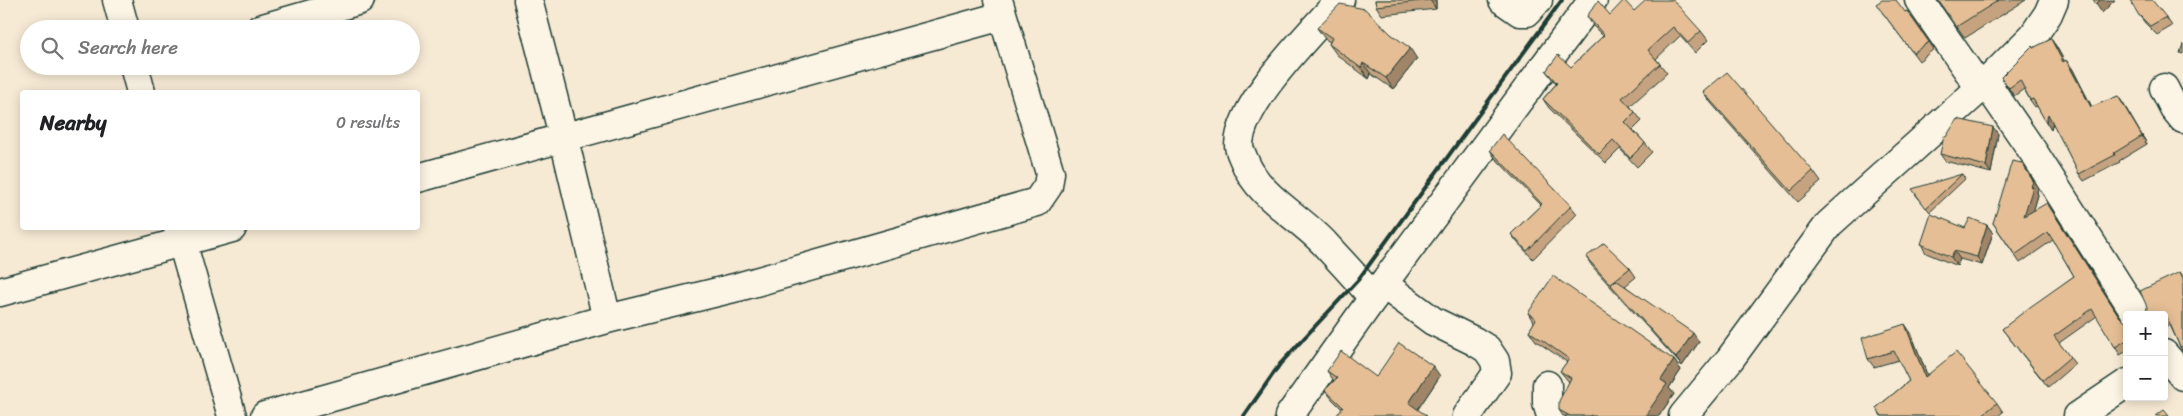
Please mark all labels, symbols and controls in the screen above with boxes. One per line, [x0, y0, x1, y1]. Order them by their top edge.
search box [20, 20, 420, 75]
text: Search here [78, 31, 178, 64]
icon: search [38, 34, 66, 62]
text: Nearby [40, 104, 106, 142]
text: 0 results [336, 108, 400, 137]
map controls [2123, 311, 2168, 401]
button: + [2123, 311, 2168, 356]
button: − [2123, 356, 2168, 401]

